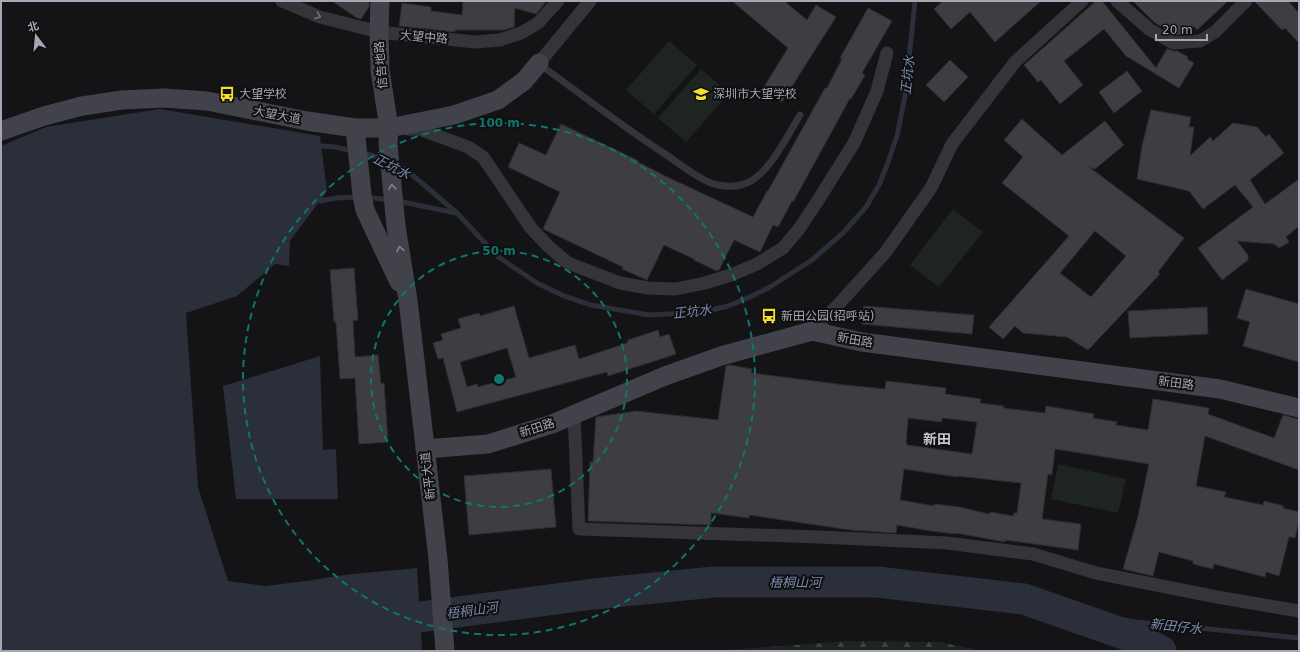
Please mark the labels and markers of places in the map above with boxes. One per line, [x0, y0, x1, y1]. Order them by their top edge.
bus stop icon: 大望学校 [218, 85, 236, 103]
school or university icon: 深圳市大望学校 [692, 85, 710, 103]
place label: 大望学校 [239, 87, 287, 101]
place label: 深圳市大望学校 [713, 87, 797, 101]
bus stop icon: 新田公园(招呼站) [760, 307, 778, 325]
place label: 新田公园(招呼站) [781, 309, 874, 323]
centre of rings [492, 372, 506, 386]

